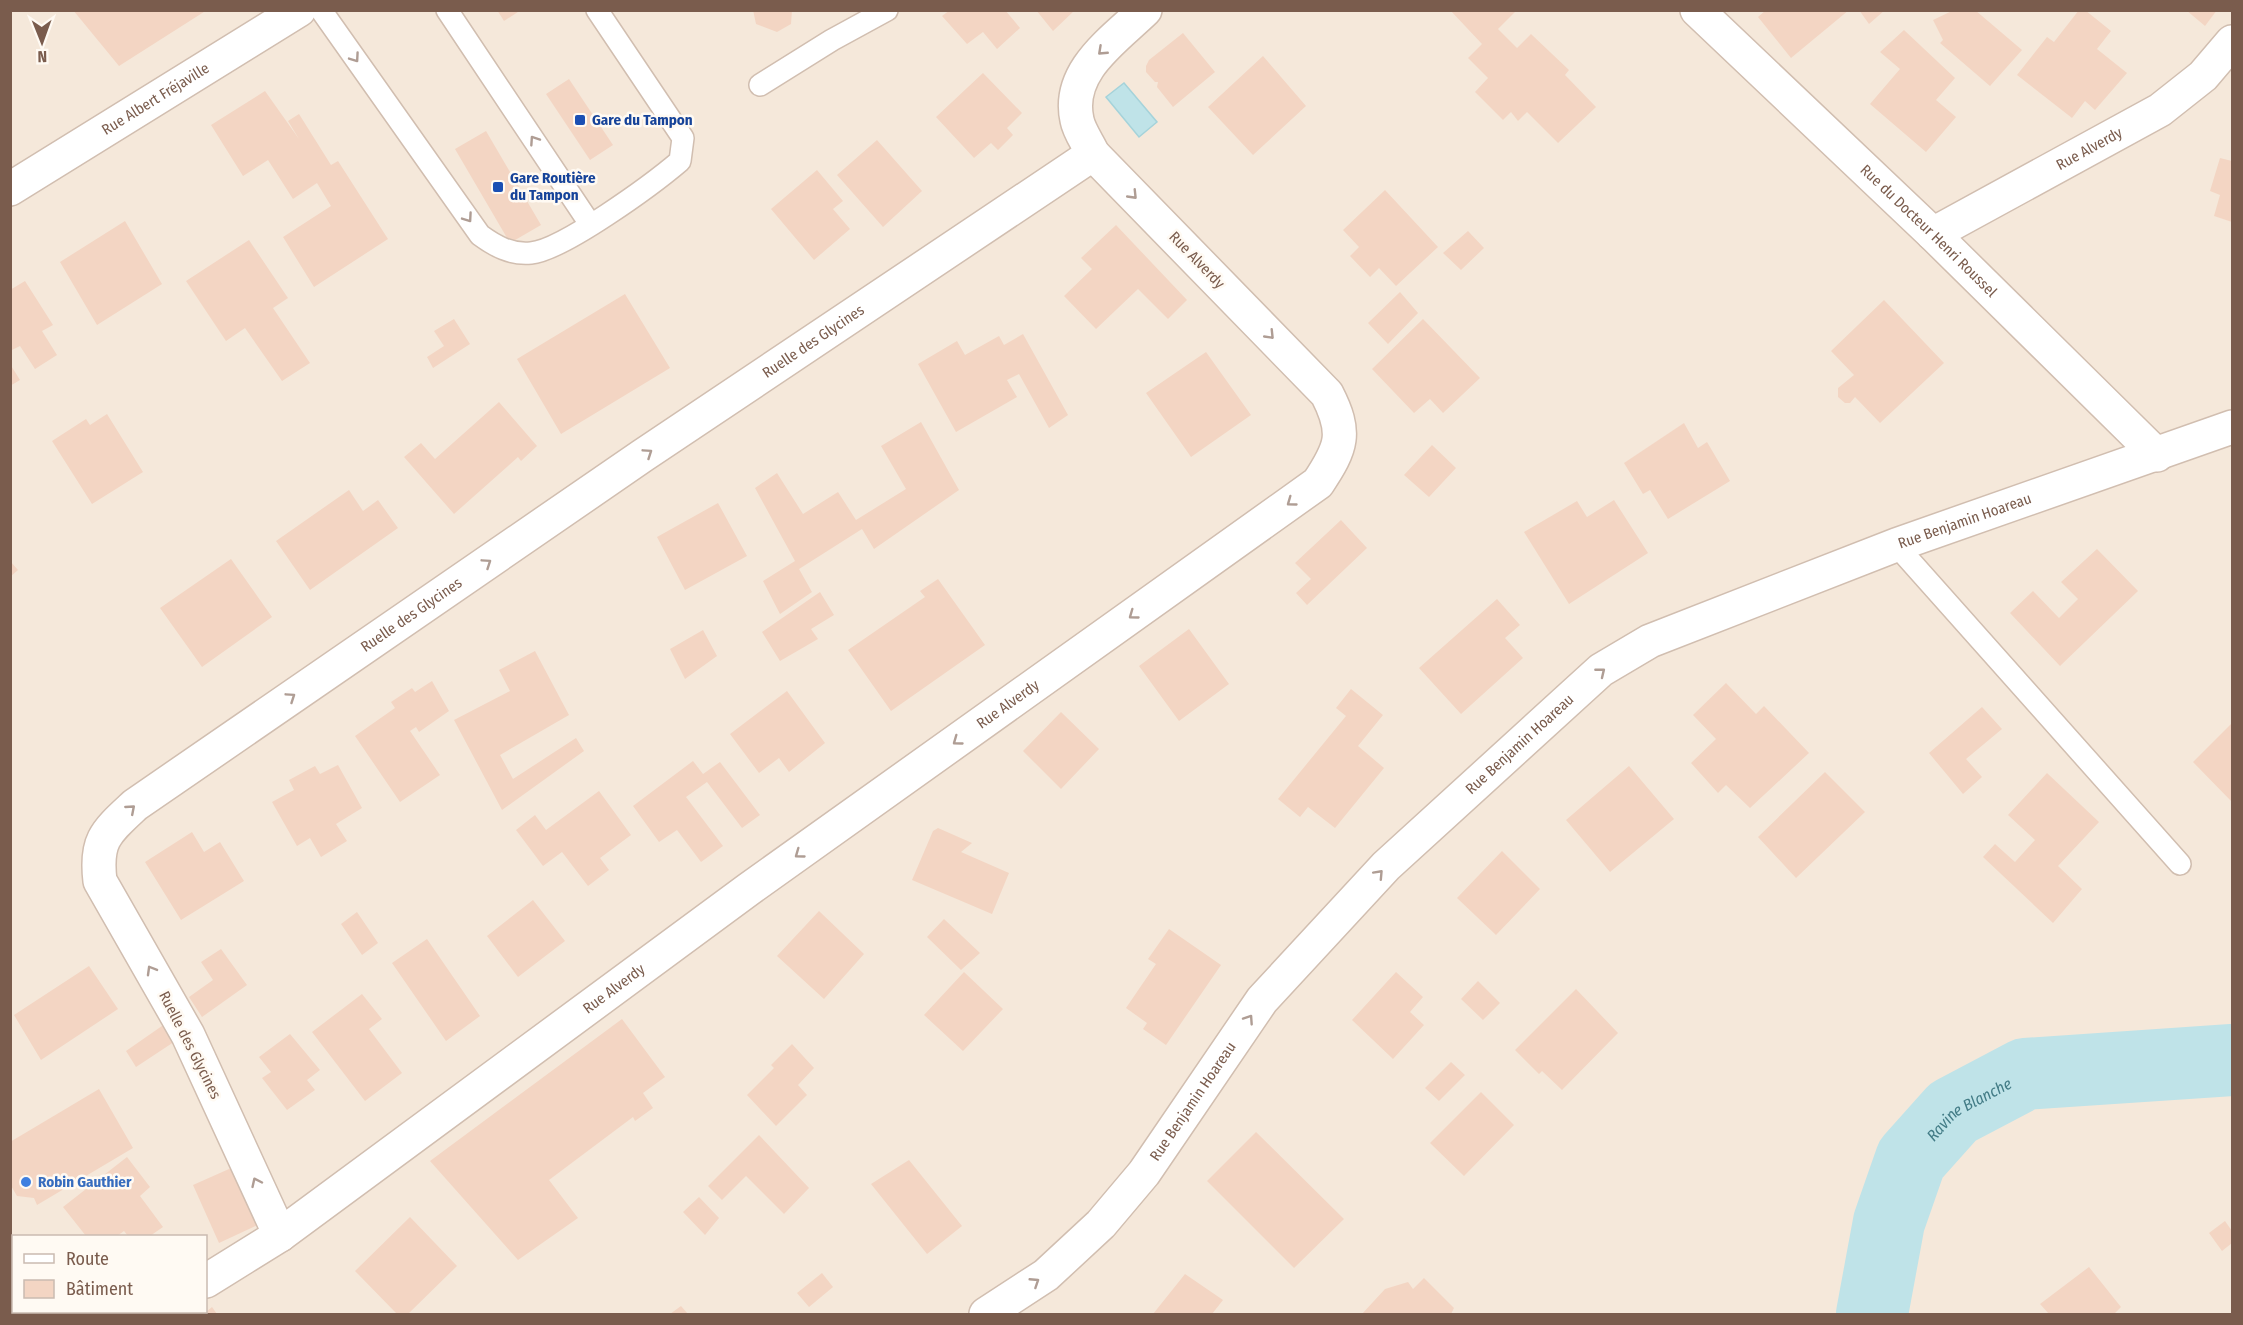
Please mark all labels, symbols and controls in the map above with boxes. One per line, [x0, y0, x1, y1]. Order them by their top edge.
north arrow [12, 12, 72, 72]
one-way arrow [1098, 43, 1109, 54]
text: N [37, 47, 47, 66]
one-way arrow [348, 52, 359, 63]
street label: Rue Albert Fréjaville [98, 59, 212, 139]
place label: Gare du Tampon [592, 111, 693, 129]
marker: Gare du Tampon [573, 113, 587, 127]
street label: Rue Alverdy [2053, 123, 2126, 174]
one-way arrow [530, 136, 541, 147]
street label: Rue du Docteur Henri Roussel [1857, 161, 2001, 301]
place label: Gare Routière du Tampon [510, 169, 596, 204]
marker: Gare Routière du Tampon [491, 180, 505, 194]
one-way arrow [1126, 188, 1137, 199]
one-way arrow [460, 211, 471, 222]
street label: Rue Alverdy [1165, 228, 1229, 292]
street label: Ruelle des Glycines [759, 301, 867, 382]
one-way arrow [1263, 328, 1274, 338]
one-way arrow [641, 449, 652, 460]
street label: Rue Benjamin Hoareau [1896, 489, 2034, 553]
one-way arrow [1287, 494, 1298, 505]
one-way arrow [480, 559, 491, 570]
street label: Ruelle des Glycines [357, 574, 465, 656]
one-way arrow [1128, 608, 1139, 619]
one-way arrow [1594, 668, 1605, 679]
street label: Rue Alverdy [973, 676, 1043, 733]
street label: Rue Benjamin Hoareau [1462, 690, 1577, 798]
one-way arrow [285, 693, 296, 704]
one-way arrow [953, 734, 964, 745]
one-way arrow [125, 805, 135, 816]
one-way arrow [794, 847, 805, 858]
one-way arrow [1372, 870, 1383, 880]
street label: Rue Alverdy [579, 960, 649, 1017]
one-way arrow [146, 966, 158, 976]
street label: Ruelle des Glycines [155, 988, 225, 1102]
one-way arrow [1242, 1015, 1253, 1026]
street label: Rue Benjamin Hoareau [1146, 1038, 1240, 1164]
water label: Ravine Blanche [1923, 1074, 2015, 1145]
place label: Robin Gauthier [38, 1173, 132, 1191]
marker: Robin Gauthier [19, 1175, 33, 1189]
one-way arrow [251, 1178, 263, 1189]
legend [12, 1235, 207, 1313]
text: Route [66, 1248, 109, 1270]
text: Bâtiment [66, 1278, 133, 1300]
one-way arrow [1028, 1279, 1039, 1290]

